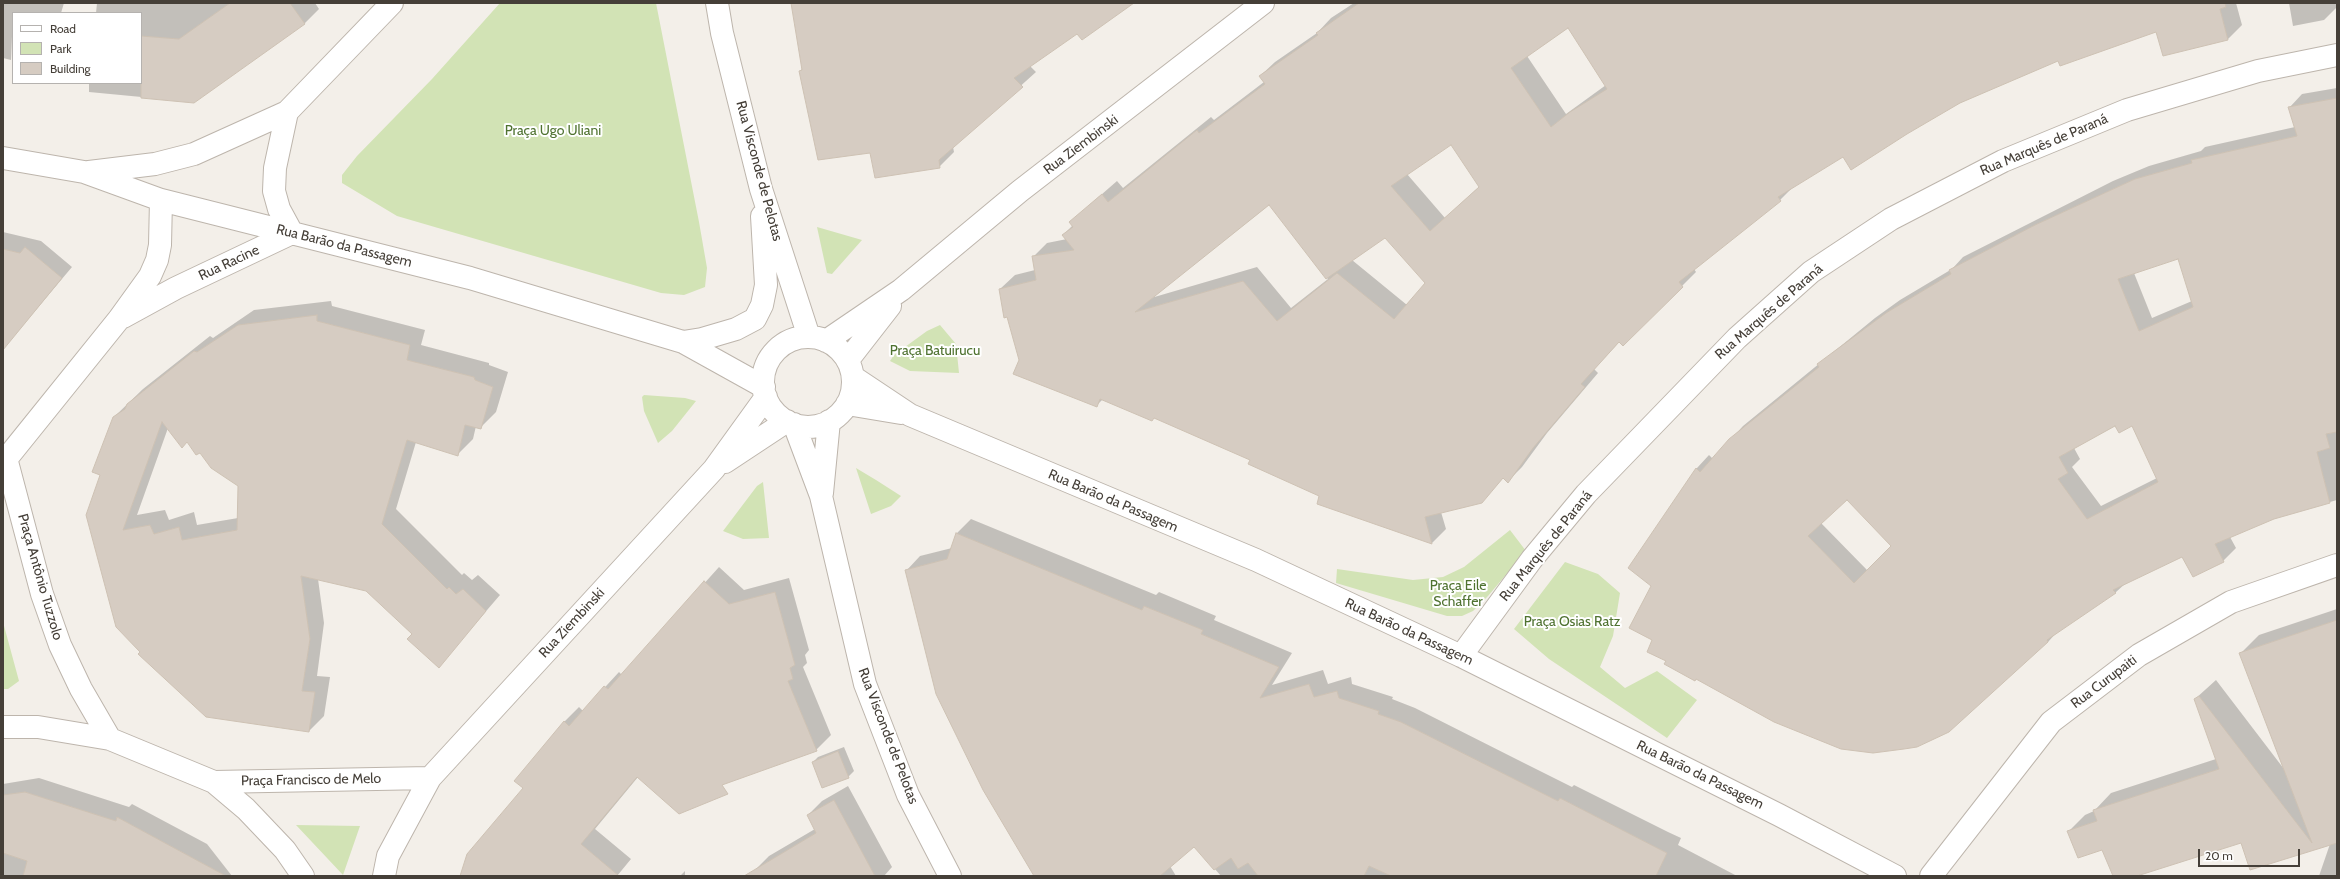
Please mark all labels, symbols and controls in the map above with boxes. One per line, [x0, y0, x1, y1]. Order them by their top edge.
legend [12, 12, 142, 84]
text: Road [50, 21, 76, 36]
text: Park [50, 41, 72, 56]
text: Building [50, 61, 91, 76]
street label: Rua Visconde de Pelotas [732, 99, 786, 243]
street label: Rua Marquês de Paraná [1978, 110, 2110, 180]
street label: Rua Ziembinski [1040, 111, 1122, 179]
park label: Praça Ugo Uliani [505, 123, 601, 139]
street label: Rua Barão da Passagem [274, 221, 414, 271]
street label: Rua Racine [196, 242, 262, 284]
street label: Rua Marquês de Paraná [1712, 261, 1826, 363]
park label: Praça Batuirucu [890, 343, 980, 359]
street label: Rua Barão da Passagem [1046, 466, 1180, 536]
street label: Rua Marquês de Paraná [1496, 487, 1596, 605]
street label: Praça Antônio Tuzzolo [14, 512, 66, 642]
park label: Praça Eile Schaffer [1430, 578, 1486, 610]
street label: Rua Ziembinski [535, 585, 609, 661]
street label: Rua Barão da Passagem [1342, 595, 1476, 669]
park label: Praça Osias Ratz [1524, 614, 1620, 630]
street label: Rua Curupaiti [2068, 652, 2140, 712]
street label: Rua Visconde de Pelotas [854, 666, 922, 806]
street label: Rua Barão da Passagem [1634, 737, 1766, 813]
street label: Praça Francisco de Melo [241, 770, 381, 790]
scale bar [2200, 841, 2302, 867]
text: 20 m [2205, 848, 2233, 863]

